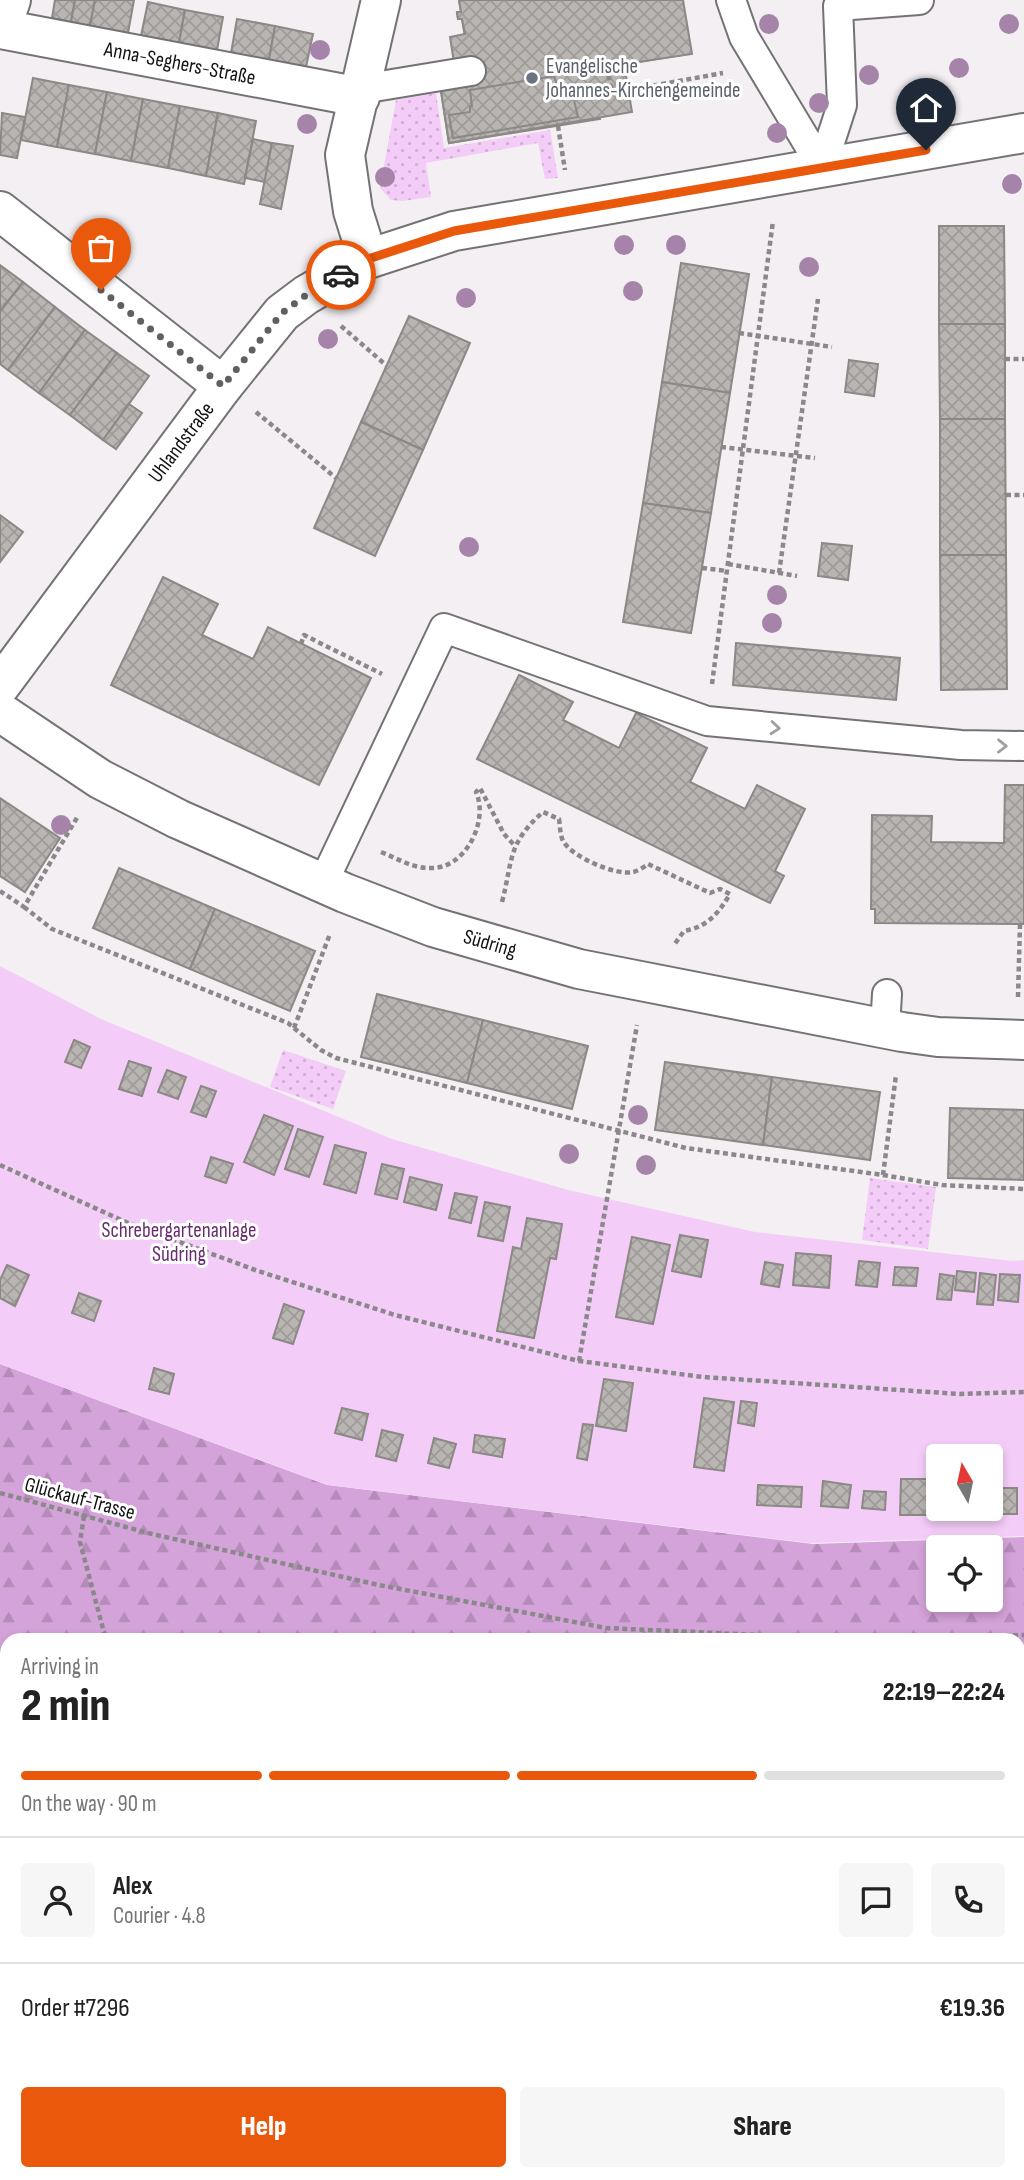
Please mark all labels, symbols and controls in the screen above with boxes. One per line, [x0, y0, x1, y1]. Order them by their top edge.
street label: Anna-Seghers-Straße [101, 36, 258, 90]
place label: Evangelische Johannes-Kirchengemeinde [545, 54, 740, 103]
marker: Evangelische Johannes-Kirchengemeinde [524, 70, 540, 86]
pin [896, 78, 956, 150]
icon: home [907, 89, 945, 127]
pin [71, 218, 131, 290]
icon: bag [82, 229, 120, 267]
courier [306, 240, 376, 310]
icon: car [322, 256, 360, 294]
street label: Uhlandstraße [143, 397, 220, 487]
one-way arrow [769, 721, 781, 736]
one-way arrow [997, 738, 1008, 754]
street label: Südring [461, 924, 519, 963]
park label: Schrebergartenanlage Südring [101, 1218, 257, 1267]
north arrow [926, 1444, 1003, 1521]
map controls [926, 1444, 1003, 1612]
street label: Glückauf-Trasse [22, 1472, 138, 1525]
button: locate [926, 1535, 1003, 1612]
text: Arriving in [21, 1653, 99, 1681]
text: 22:19–22:24 [883, 1677, 1005, 1708]
text: 2 min [21, 1679, 110, 1734]
text: On the way · 90 m [21, 1790, 156, 1818]
button: person [21, 1863, 95, 1937]
button: chat [839, 1863, 913, 1937]
button: phone [931, 1863, 1005, 1937]
text: Alex [113, 1871, 153, 1902]
text: Courier · 4.8 [113, 1902, 206, 1930]
text: Order #7296 [21, 1993, 130, 2024]
text: €19.36 [939, 1993, 1005, 2024]
button: Help [21, 2087, 506, 2167]
button: Share [520, 2087, 1005, 2167]

